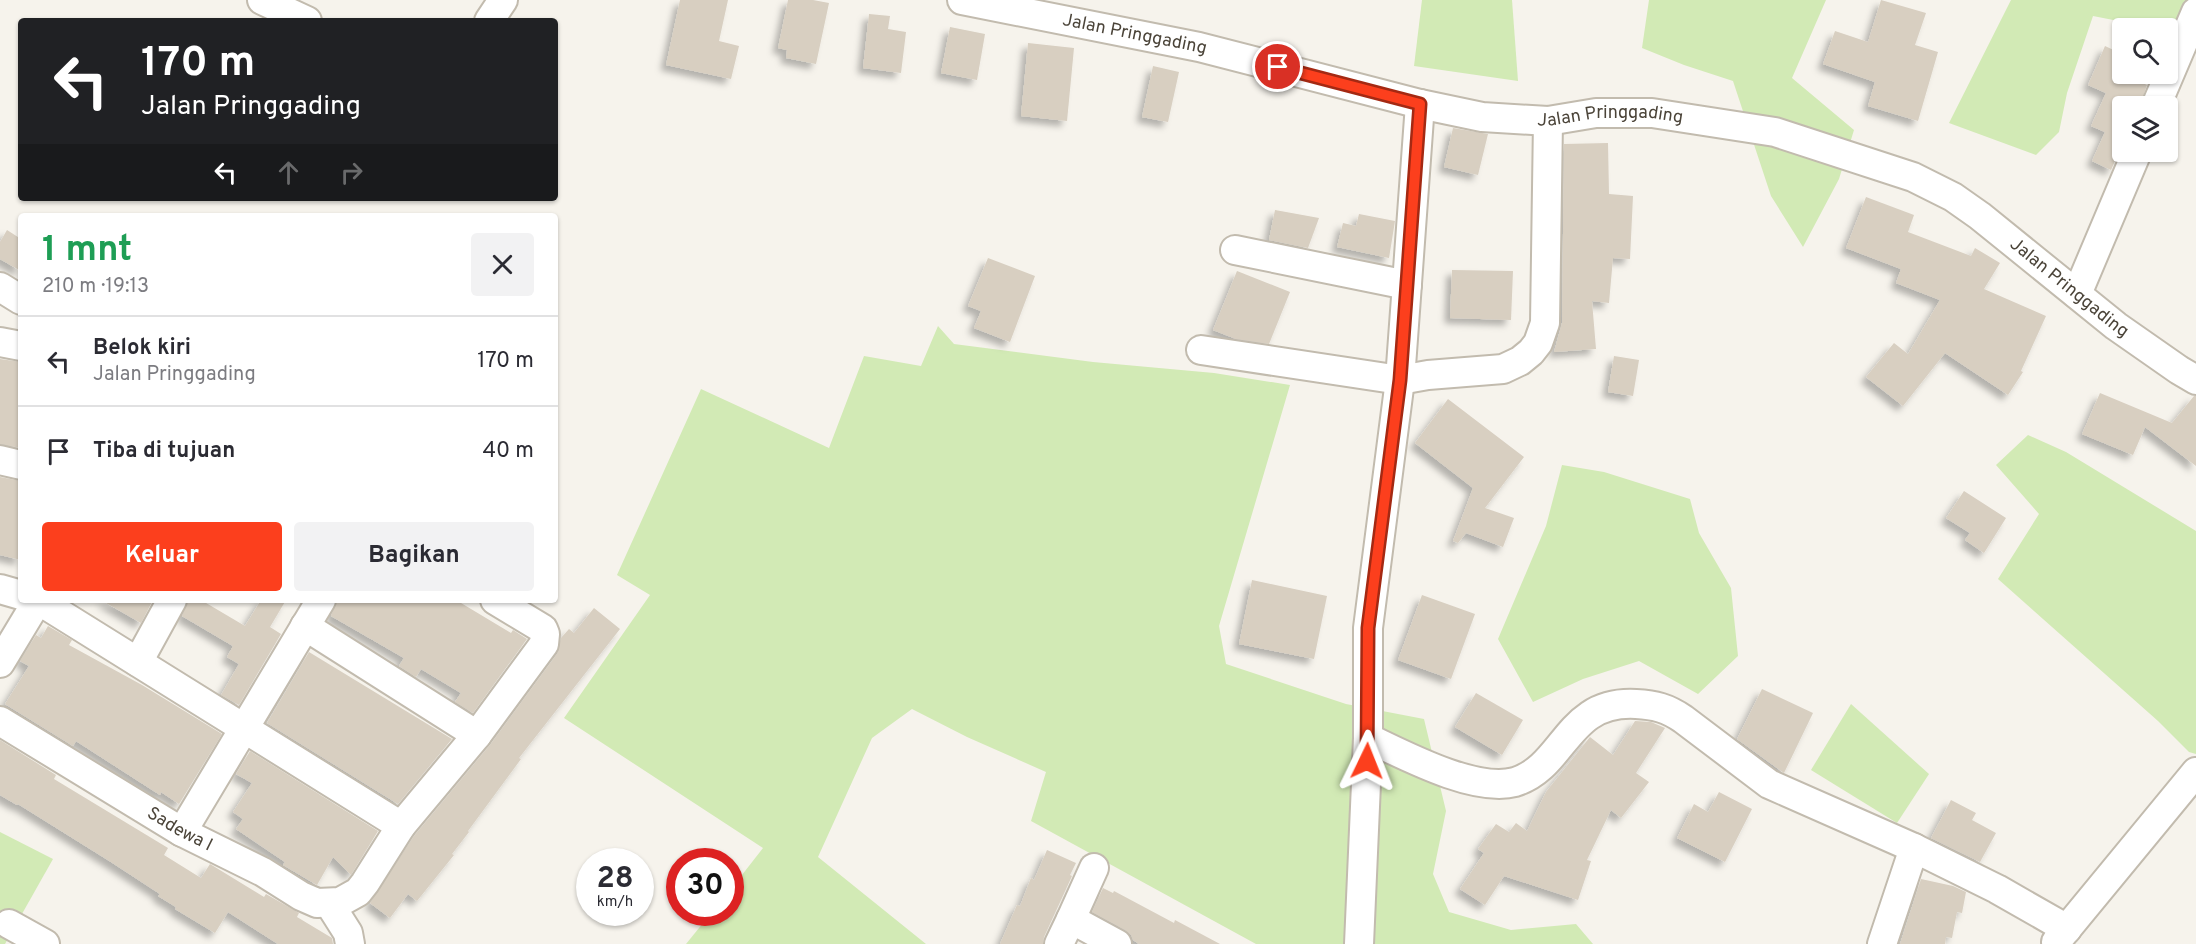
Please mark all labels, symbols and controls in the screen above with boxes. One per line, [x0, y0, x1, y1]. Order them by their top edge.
street label: Jalan Pringgading [1060, 9, 1209, 60]
map controls [2112, 18, 2178, 162]
button: search [2112, 18, 2178, 84]
text: 170 m [141, 38, 255, 91]
pin [1252, 41, 1303, 92]
icon: left [42, 42, 120, 120]
icon: arrive [1261, 50, 1294, 83]
text: Jalan Pringgading [141, 90, 361, 124]
button: layers [2112, 96, 2178, 162]
street label: Jalan Pringgading [1537, 101, 1685, 132]
icon: left [209, 156, 242, 189]
icon: ahead [272, 156, 305, 189]
icon: right [335, 156, 368, 189]
text: 1 mnt [42, 228, 132, 274]
button: close [471, 233, 534, 296]
street label: Jalan Pringgading [2005, 233, 2133, 343]
text: 210 m · 19:13 [42, 274, 149, 300]
text: Belok kiri [93, 335, 191, 362]
icon: left [42, 345, 75, 378]
text: 170 m [477, 348, 534, 375]
text: Jalan Pringgading [93, 362, 256, 388]
icon: arrive [42, 435, 75, 468]
text: Tiba di tujuan [93, 438, 235, 465]
text: 40 m [482, 438, 534, 465]
button: Keluar [42, 522, 282, 591]
button: Bagikan [294, 522, 534, 591]
position arrow [1335, 729, 1399, 793]
street label: Sadewa I [143, 802, 216, 857]
speed limit sign: 30 [666, 848, 744, 926]
text: 28 [596, 861, 634, 898]
text: km/h [597, 893, 633, 912]

